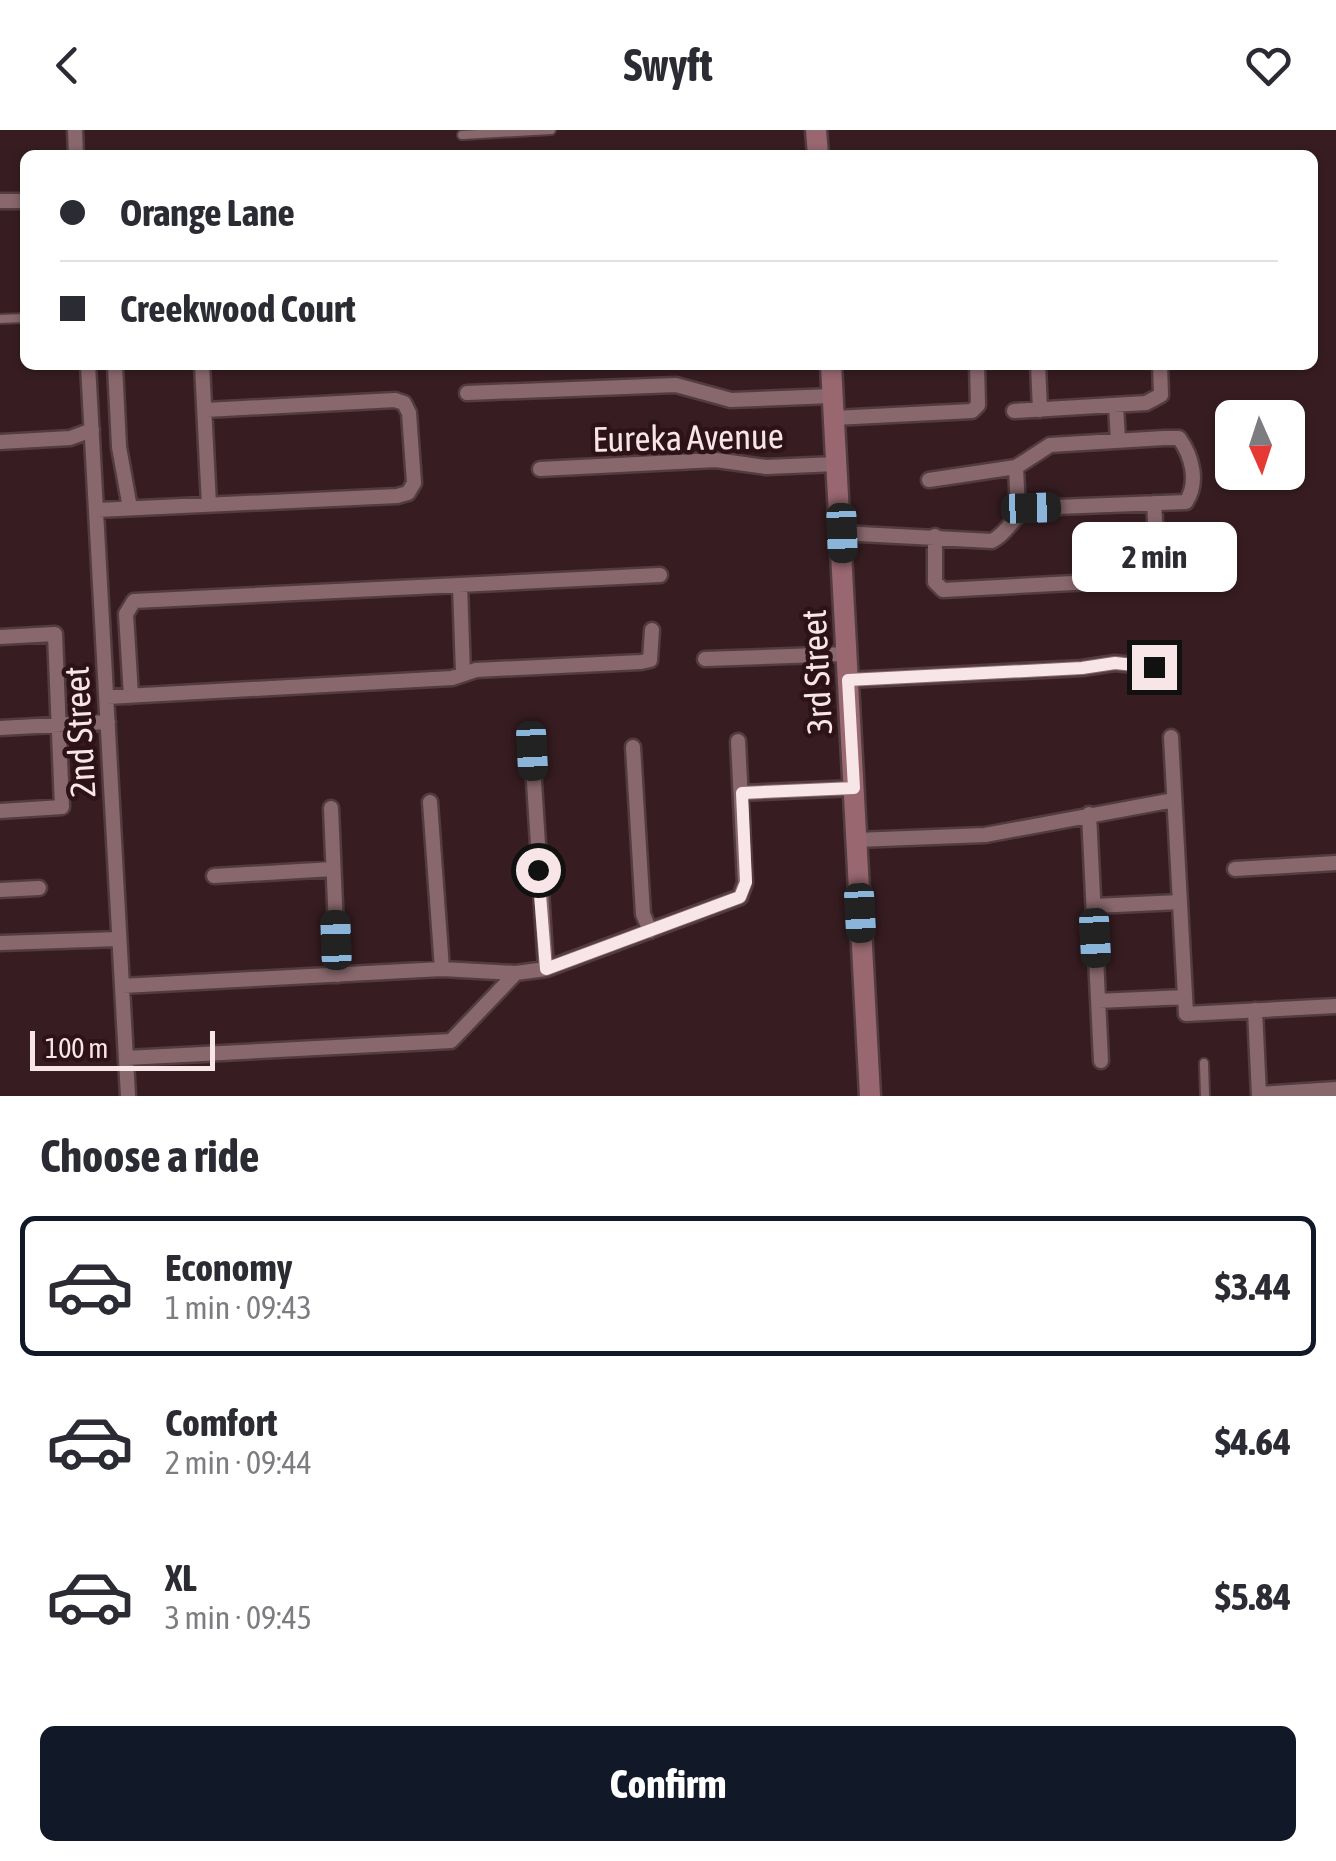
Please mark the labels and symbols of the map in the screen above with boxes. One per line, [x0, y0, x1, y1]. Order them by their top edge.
north arrow [1215, 400, 1305, 490]
street label: Eureka Avenue [592, 415, 784, 459]
car [1000, 492, 1062, 524]
car [826, 502, 858, 564]
callout: 2 min [1072, 522, 1236, 592]
street label: 3rd Street [793, 609, 839, 735]
route end [1132, 645, 1177, 690]
street label: 2nd Street [56, 665, 102, 799]
car [515, 720, 549, 782]
route start [516, 848, 561, 893]
car [843, 882, 877, 944]
car [1078, 907, 1112, 969]
car [320, 909, 352, 971]
scale bar [30, 1026, 215, 1070]

